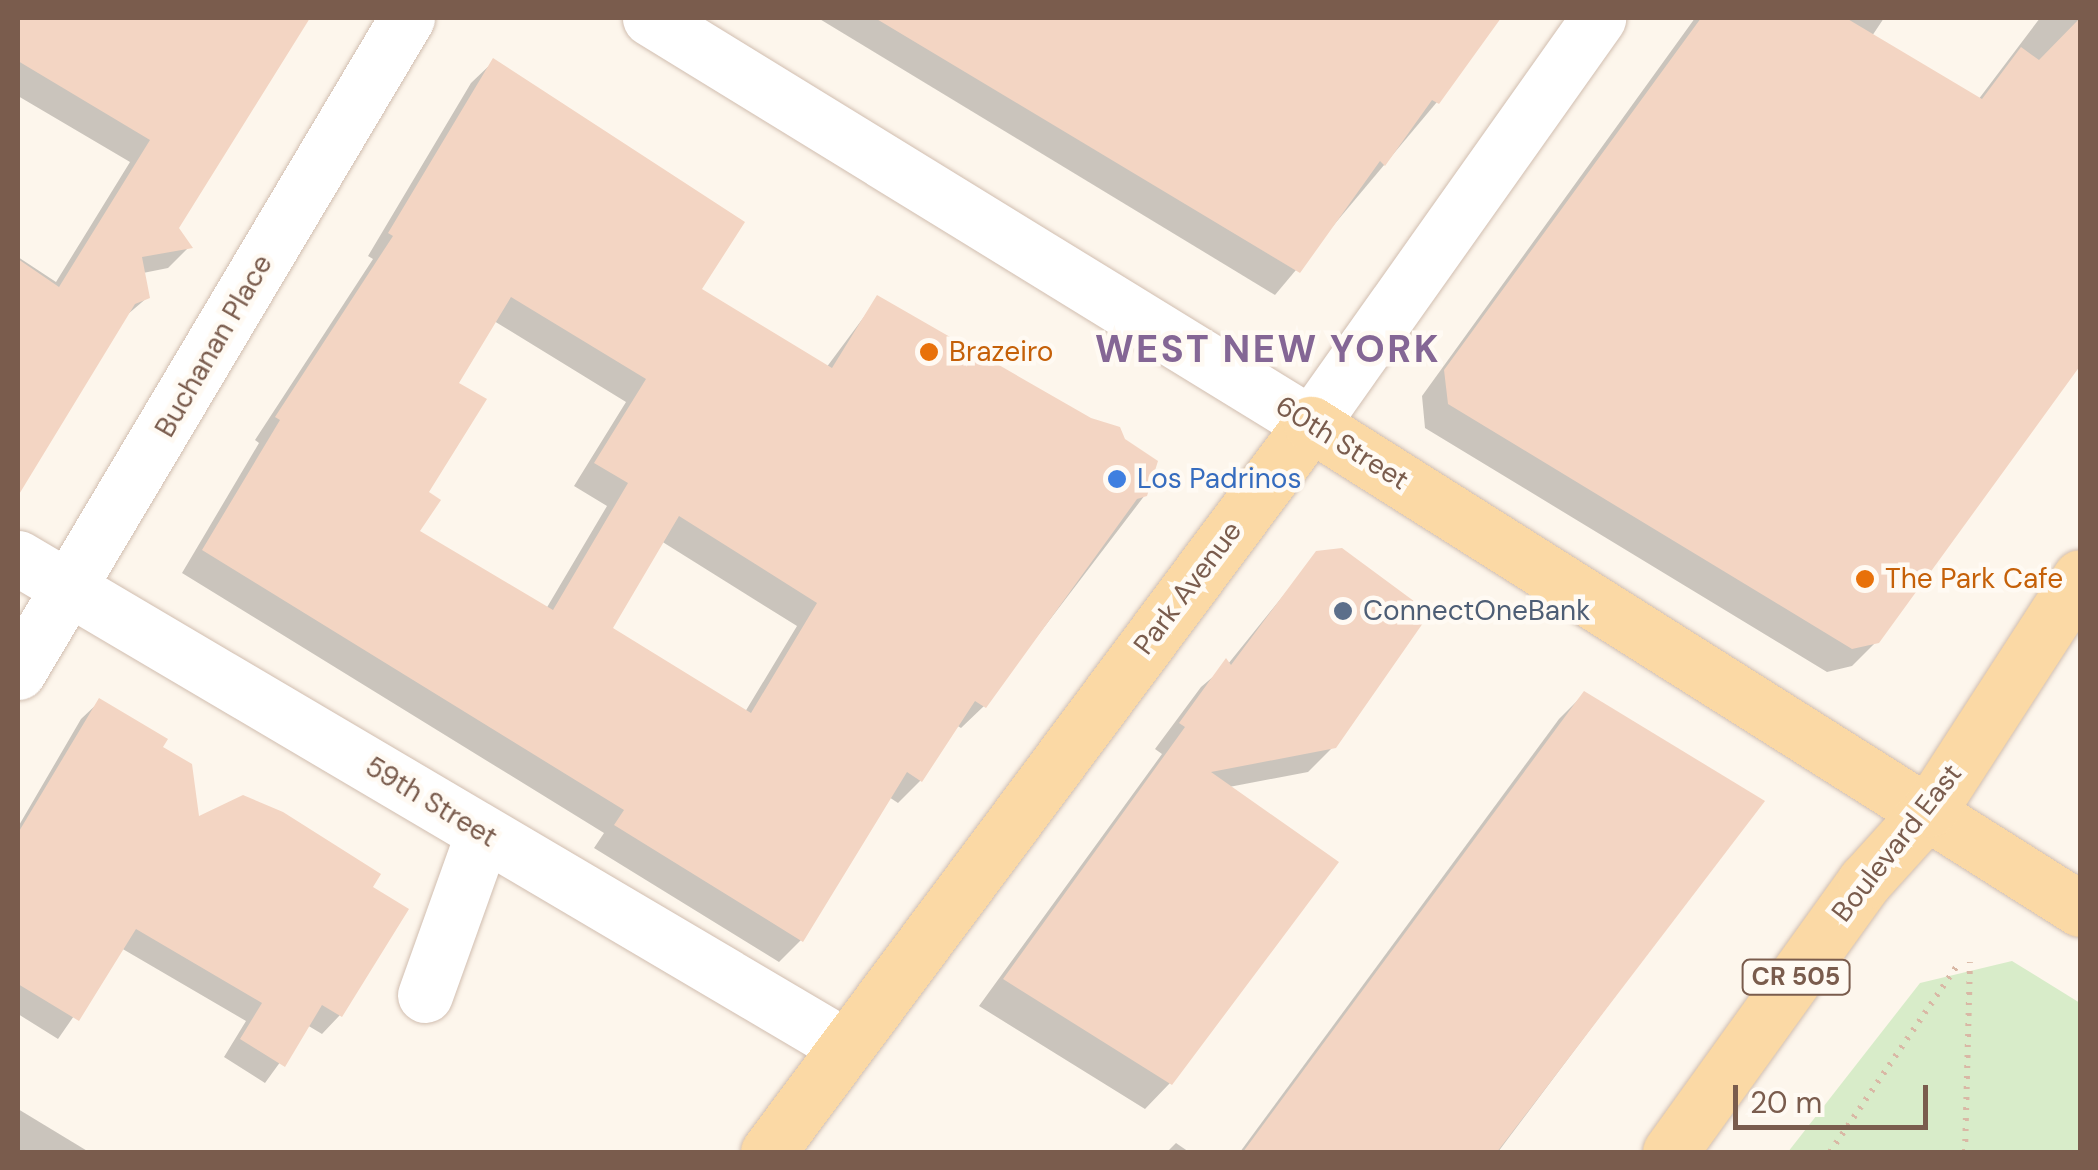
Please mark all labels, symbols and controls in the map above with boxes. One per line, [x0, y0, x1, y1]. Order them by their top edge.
street label: Buchanan Place [148, 249, 280, 443]
district label: WEST NEW YORK [1095, 327, 1441, 373]
place label: Brazeiro [949, 335, 1053, 369]
marker: Brazeiro [918, 341, 940, 363]
street label: 60th Street [1269, 389, 1415, 497]
place label: Los Padrinos [1137, 462, 1301, 496]
marker: Los Padrinos [1106, 468, 1128, 490]
street label: Park Avenue [1127, 515, 1249, 661]
place label: The Park Cafe [1885, 562, 2063, 596]
marker: The Park Cafe [1854, 568, 1876, 590]
place label: ConnectOneBank [1363, 594, 1590, 628]
marker: ConnectOneBank [1332, 600, 1354, 622]
street label: 59th Street [359, 750, 503, 854]
street label: Boulevard East [1825, 758, 1969, 928]
road number: CR 505 [1741, 957, 1851, 997]
scale bar [1738, 1065, 1933, 1127]
text: 20 m [1750, 1083, 1822, 1122]

